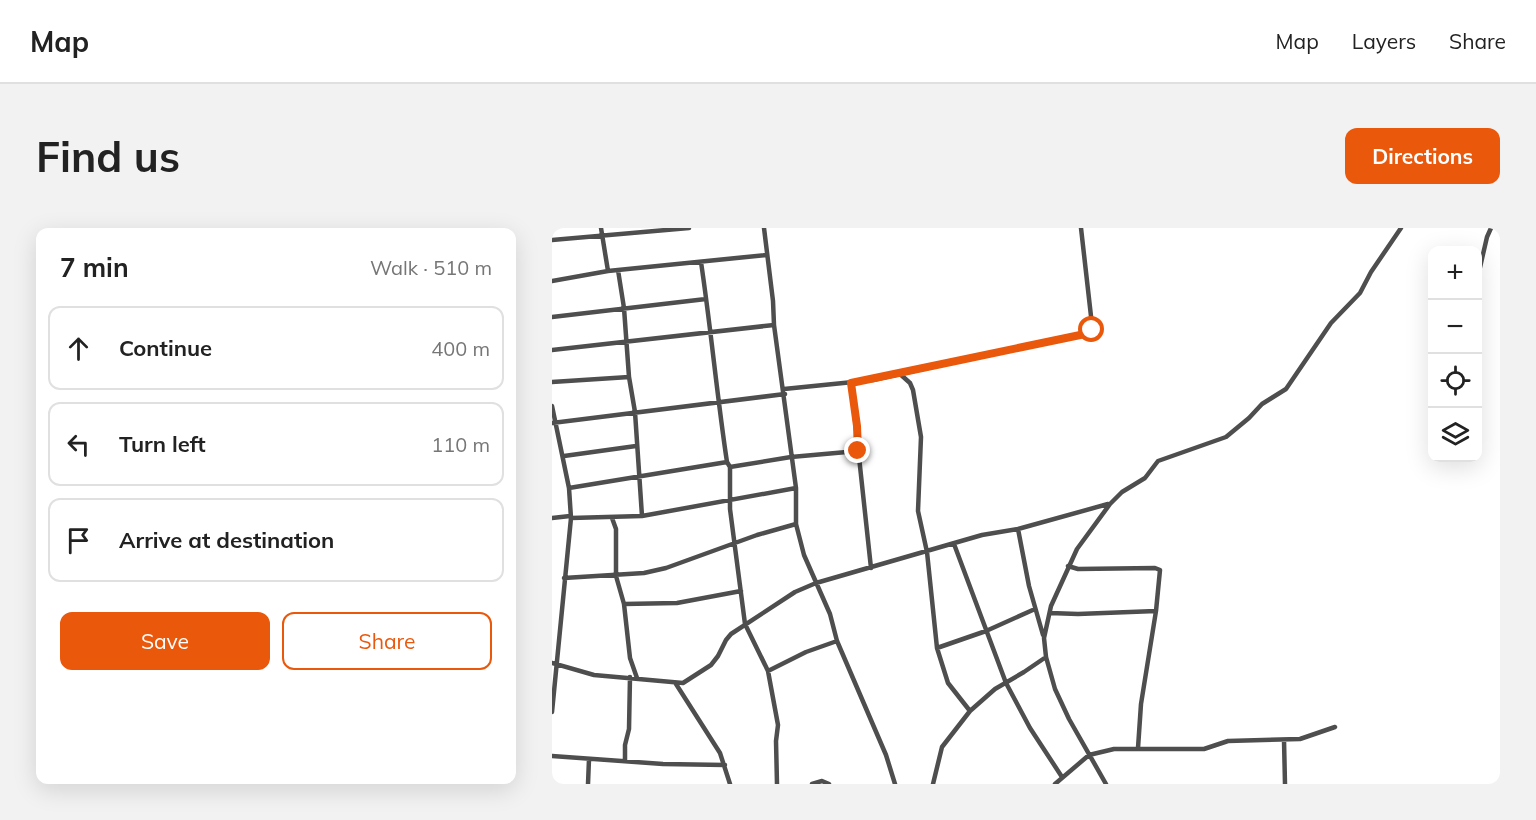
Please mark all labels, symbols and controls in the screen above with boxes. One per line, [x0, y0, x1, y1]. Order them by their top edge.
text: Map [30, 24, 89, 59]
text: Map [1276, 28, 1319, 54]
text: Layers [1352, 28, 1416, 54]
text: Share [1449, 28, 1506, 54]
button: Directions [1345, 128, 1500, 184]
text: Find us [36, 130, 180, 183]
map controls [1428, 246, 1482, 462]
button: + [1428, 246, 1482, 300]
text: 7 min [60, 251, 129, 284]
text: Walk · 510 m [370, 255, 492, 280]
button: − [1428, 300, 1482, 354]
route start [1078, 316, 1104, 342]
icon: ahead [62, 332, 95, 365]
text: Continue [119, 334, 212, 362]
text: 400 m [431, 336, 490, 361]
button: locate [1428, 354, 1482, 408]
button: layers [1428, 408, 1482, 462]
icon: left [62, 428, 95, 461]
text: Turn left [119, 430, 206, 458]
text: 110 m [431, 432, 490, 457]
route end [844, 437, 870, 463]
icon: arrive [62, 524, 95, 557]
text: Arrive at destination [119, 526, 334, 554]
button: Save [60, 612, 270, 670]
button: Share [282, 612, 492, 670]

